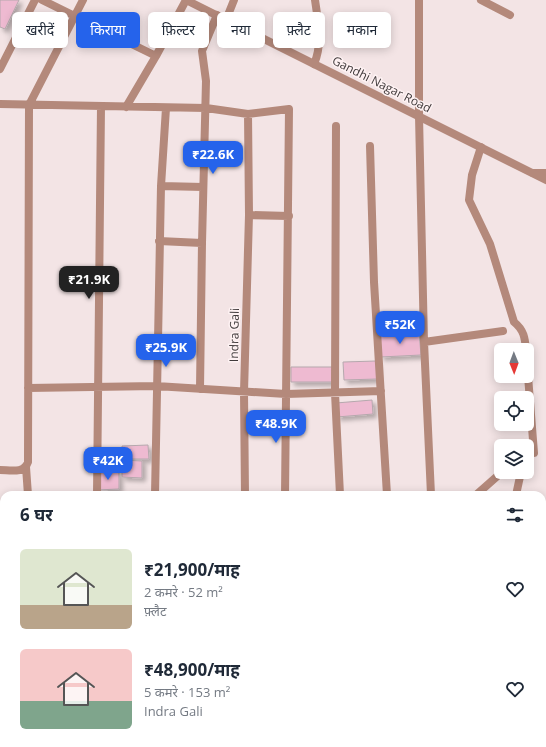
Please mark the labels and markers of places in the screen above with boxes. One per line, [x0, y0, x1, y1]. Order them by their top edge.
pin: ₹22.6K [180, 141, 246, 175]
pin: ₹21.9K [56, 266, 122, 300]
pin: ₹52K [376, 311, 424, 345]
pin: ₹25.9K [133, 334, 199, 368]
pin: ₹48.9K [243, 410, 309, 444]
pin: ₹42K [84, 447, 132, 481]

